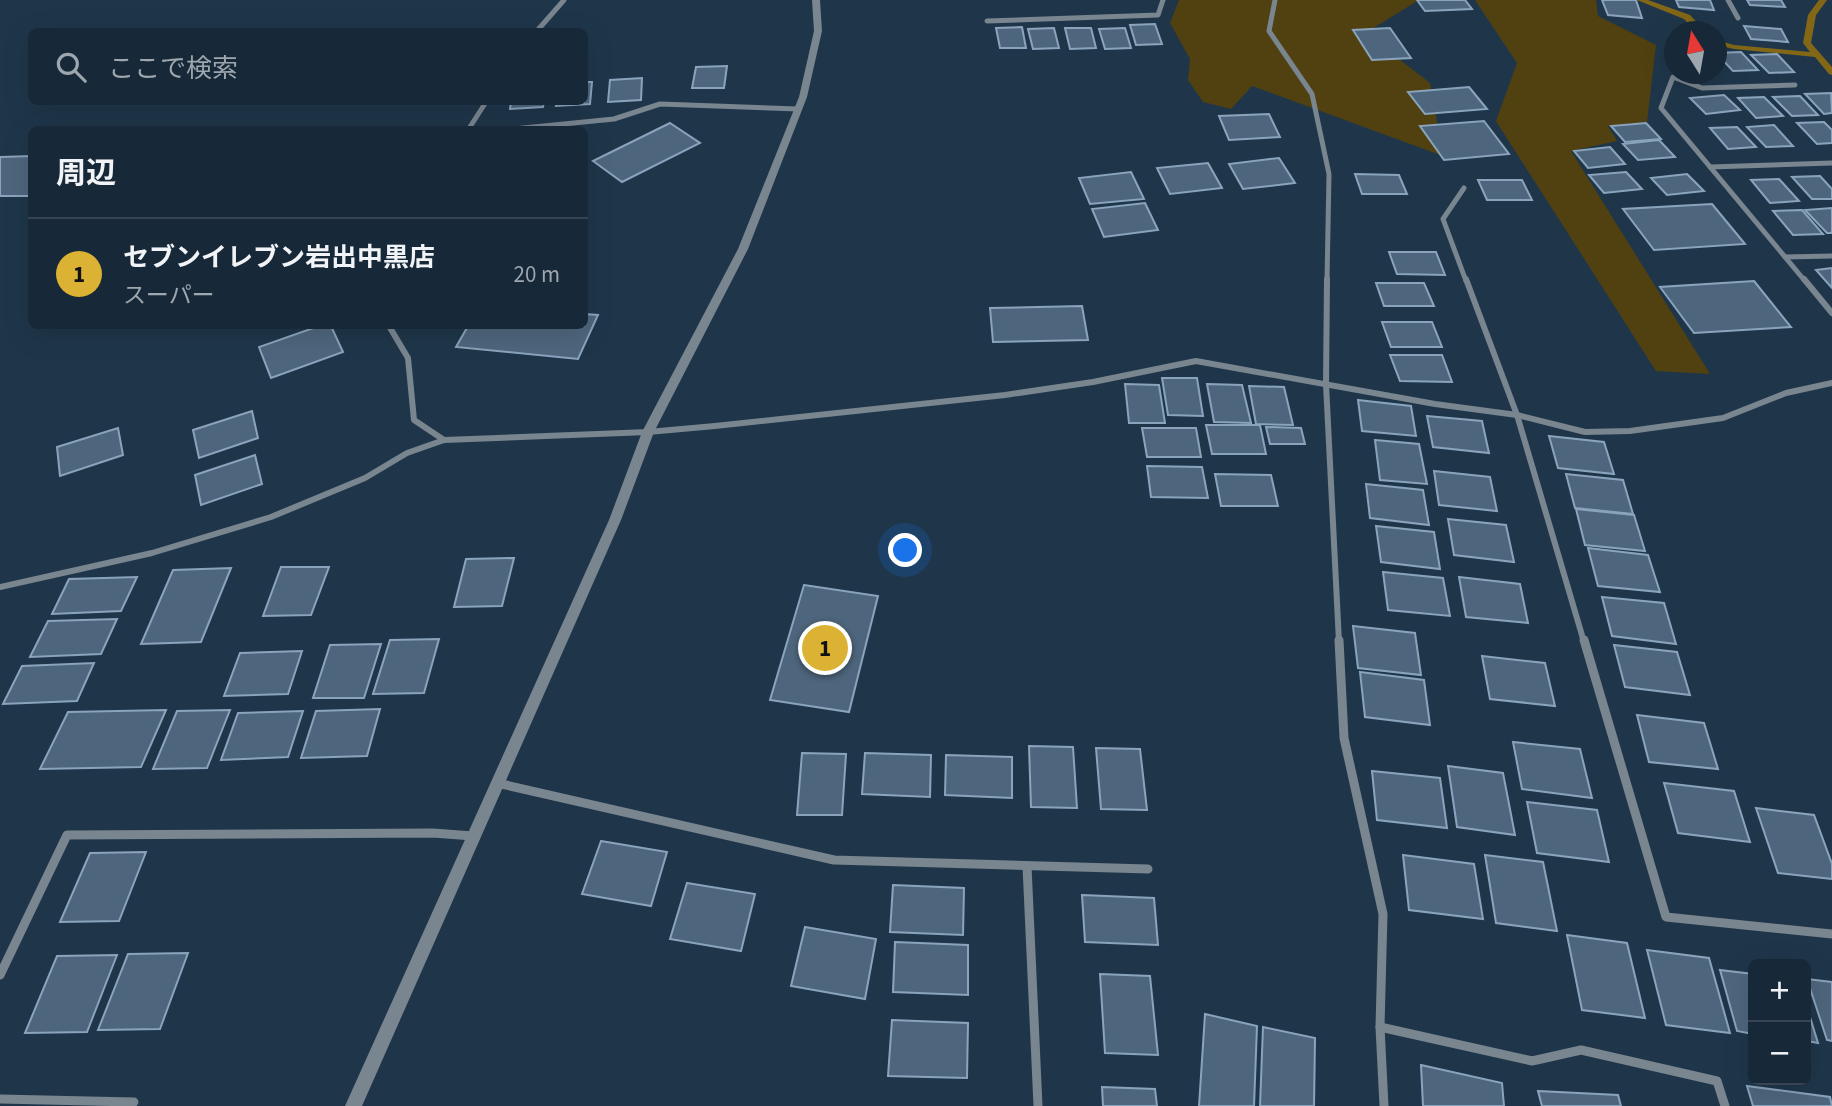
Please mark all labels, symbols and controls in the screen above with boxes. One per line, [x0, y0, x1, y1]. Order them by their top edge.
north arrow [1664, 21, 1727, 84]
search box [28, 28, 588, 105]
icon: search [52, 48, 90, 86]
text: ここで検索 [108, 50, 238, 87]
text: 周辺 [56, 152, 116, 195]
text: セブンイレブン岩出中黒店 [123, 239, 435, 276]
text: 1 [73, 258, 85, 291]
text: 20 m [513, 258, 560, 291]
text: スーパー [123, 279, 215, 312]
your location [888, 533, 922, 567]
pin: 1 [802, 622, 848, 674]
map controls [1748, 959, 1811, 1085]
button: + [1748, 959, 1811, 1022]
button: − [1748, 1022, 1811, 1085]

